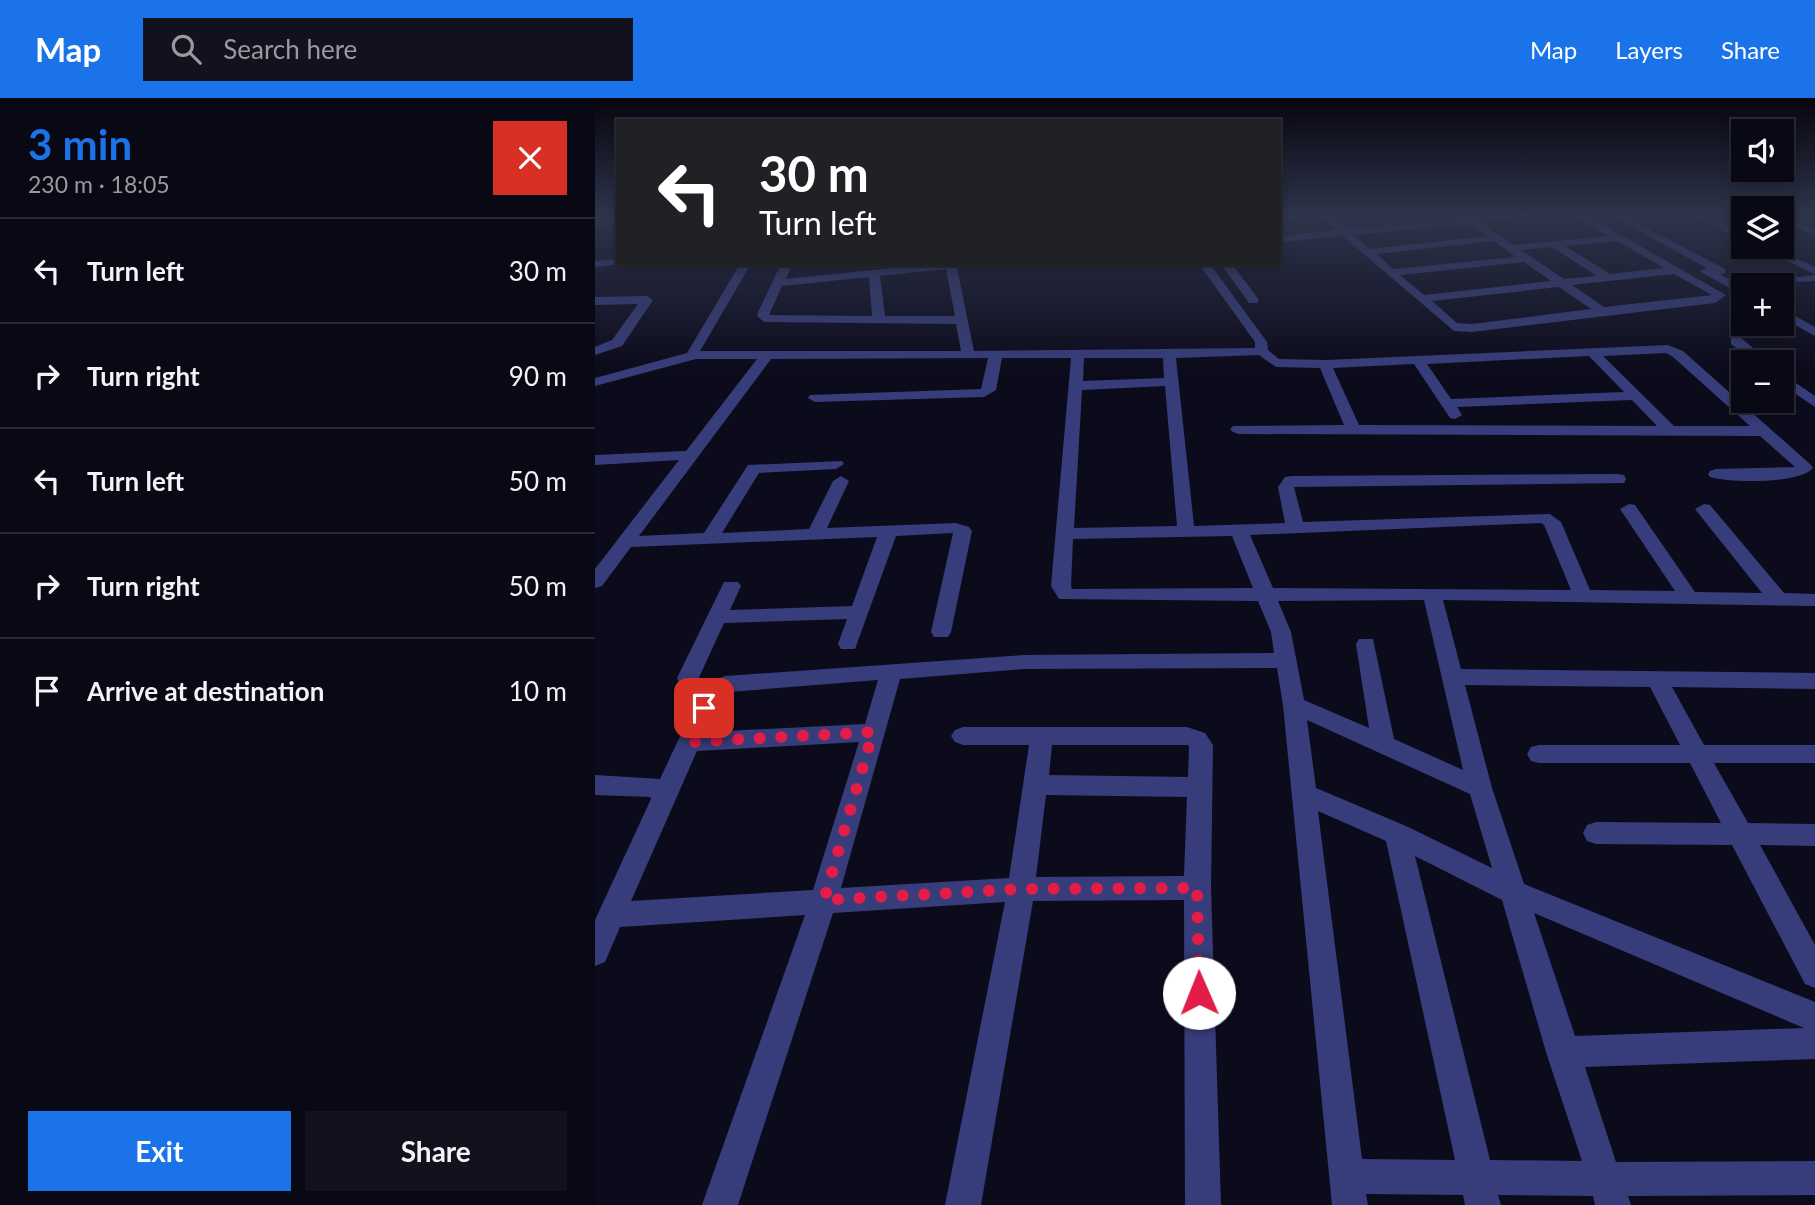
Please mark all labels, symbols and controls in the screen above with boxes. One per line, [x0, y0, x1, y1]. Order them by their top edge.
search box [143, 18, 633, 81]
text: Map [35, 29, 101, 69]
icon: search [167, 30, 205, 68]
text: Search here [223, 33, 357, 65]
text: Map [1530, 35, 1577, 64]
text: Layers [1615, 35, 1683, 64]
text: Share [1721, 35, 1780, 64]
text: 3 min [28, 119, 132, 169]
map controls [1731, 119, 1794, 413]
button: sound [1731, 119, 1794, 182]
button: close [493, 121, 567, 195]
text: 30 m [759, 144, 869, 202]
icon: left [644, 147, 735, 238]
text: 230 m · 18:05 [28, 170, 170, 198]
button: layers [1731, 196, 1794, 259]
text: Turn left [759, 203, 876, 242]
icon: left [28, 252, 66, 290]
text: Turn left [87, 255, 184, 287]
text: 30 m [509, 255, 567, 287]
button: + [1731, 273, 1794, 336]
button: − [1731, 350, 1794, 413]
icon: right [28, 357, 66, 395]
text: Turn right [87, 360, 200, 392]
text: 90 m [509, 360, 567, 392]
icon: left [28, 462, 66, 500]
text: Turn left [87, 465, 184, 497]
text: 50 m [509, 465, 567, 497]
icon: right [28, 567, 66, 605]
text: Turn right [87, 570, 200, 602]
text: 50 m [509, 570, 567, 602]
icon: arrive [28, 672, 66, 710]
text: Arrive at destination [87, 675, 324, 707]
text: 10 m [509, 675, 567, 707]
pin [674, 678, 734, 738]
icon: arrive [685, 689, 723, 727]
position arrow [1162, 956, 1236, 1030]
button: Exit [28, 1111, 291, 1191]
button: Share [305, 1111, 567, 1191]

